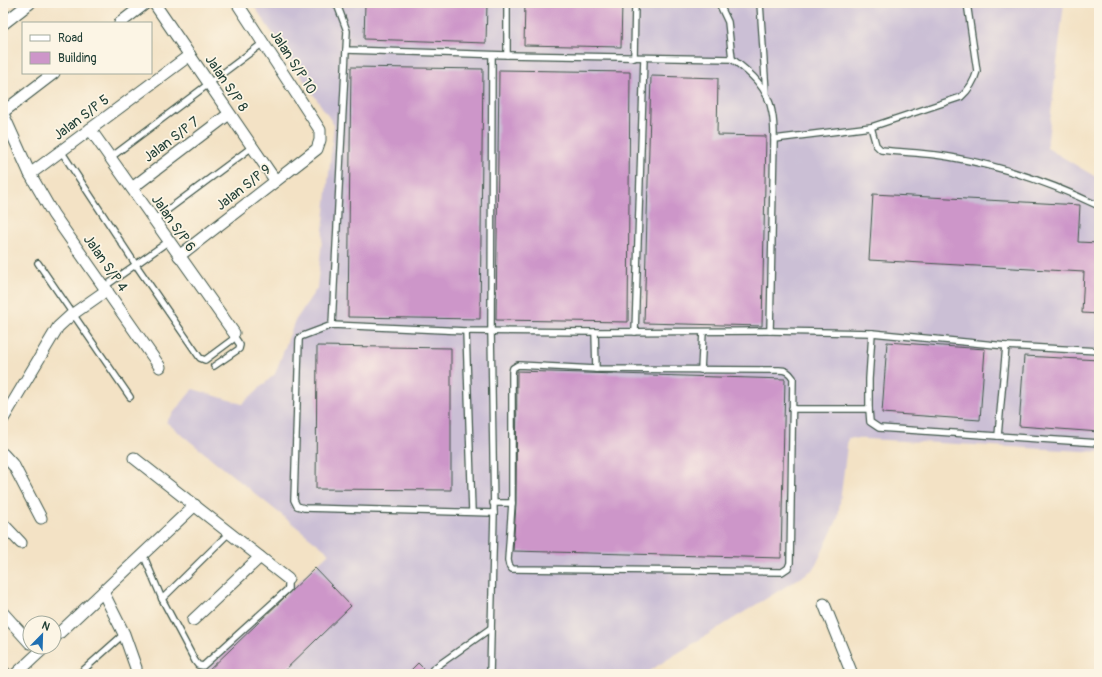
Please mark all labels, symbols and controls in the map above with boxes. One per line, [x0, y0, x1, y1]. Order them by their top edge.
legend [22, 22, 152, 74]
street label: Jalan S/P 10 [267, 27, 320, 97]
text: Road [58, 31, 83, 46]
text: Building [58, 51, 97, 66]
street label: Jalan S/P 8 [201, 52, 252, 115]
street label: Jalan S/P 5 [50, 91, 112, 144]
street label: Jalan S/P 7 [140, 113, 203, 166]
street label: Jalan S/P 9 [213, 161, 274, 214]
street label: Jalan S/P 6 [148, 192, 199, 255]
street label: Jalan S/P 4 [80, 232, 131, 295]
north arrow [22, 615, 62, 655]
text: N [40, 619, 52, 634]

